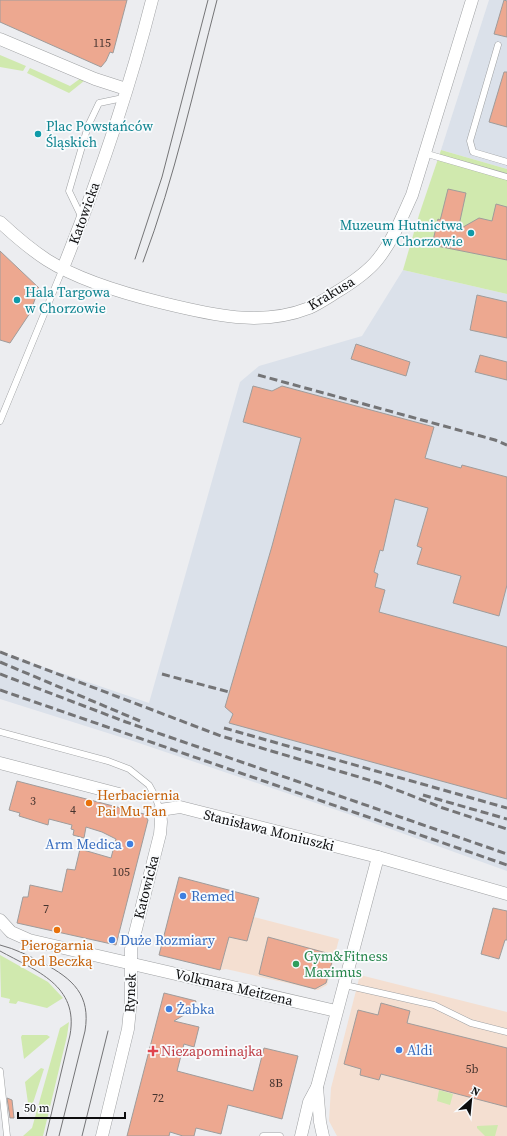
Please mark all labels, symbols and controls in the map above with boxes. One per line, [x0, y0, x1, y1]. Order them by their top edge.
house number: 115 [93, 35, 111, 51]
place label: Plac Powstańców Śląskich [46, 116, 153, 152]
marker: Plac Powstańców Śląskich [33, 129, 43, 139]
street label: Katowicka [64, 178, 105, 247]
place label: Muzeum Hutnictwa w Chorzowie [340, 215, 464, 251]
marker: Muzeum Hutnictwa w Chorzowie [466, 228, 476, 238]
street label: Krakusa [304, 271, 359, 315]
place label: Hala Targowa w Chorzowie [25, 282, 111, 318]
marker: Hala Targowa w Chorzowie [12, 295, 22, 305]
place label: Herbaciernia Pai Mu Tan [97, 785, 181, 821]
house number: 3 [30, 793, 36, 809]
marker: Herbaciernia Pai Mu Tan [84, 798, 94, 808]
house number: 4 [70, 802, 76, 818]
street label: Stanisława Moniuszki [202, 804, 336, 856]
place label: Arm Medica [45, 834, 123, 854]
marker: Arm Medica [125, 839, 135, 849]
street label: Katowicka [128, 852, 164, 921]
house number: 105 [112, 864, 130, 880]
place label: Remed [191, 886, 235, 906]
marker: Remed [178, 891, 188, 901]
house number: 7 [43, 901, 49, 917]
marker: Pierogarnia Pod Beczką [52, 925, 62, 935]
place label: Duże Rozmiary [120, 930, 216, 950]
place label: Pierogarnia Pod Beczką [21, 935, 94, 971]
marker: Duże Rozmiary [107, 935, 117, 945]
place label: Gym&Fitness Maximus [304, 946, 388, 982]
marker: Gym&Fitness Maximus [291, 959, 301, 969]
street label: Volkmara Meitzena [173, 964, 296, 1011]
street label: Rynek [119, 973, 141, 1013]
place label: Żabka [177, 999, 215, 1019]
marker: Żabka [164, 1004, 174, 1014]
place label: Aldi [407, 1040, 433, 1060]
place label: Niezapominajka [161, 1041, 264, 1061]
marker: Aldi [394, 1045, 404, 1055]
marker: Niezapominajka [148, 1046, 158, 1056]
house number: 5b [466, 1061, 479, 1077]
house number: 8B [269, 1075, 283, 1091]
north arrow [451, 1080, 491, 1120]
text: N [468, 1083, 482, 1100]
house number: 72 [152, 1090, 164, 1106]
scale bar [18, 1094, 125, 1120]
text: 50 m [24, 1100, 50, 1116]

